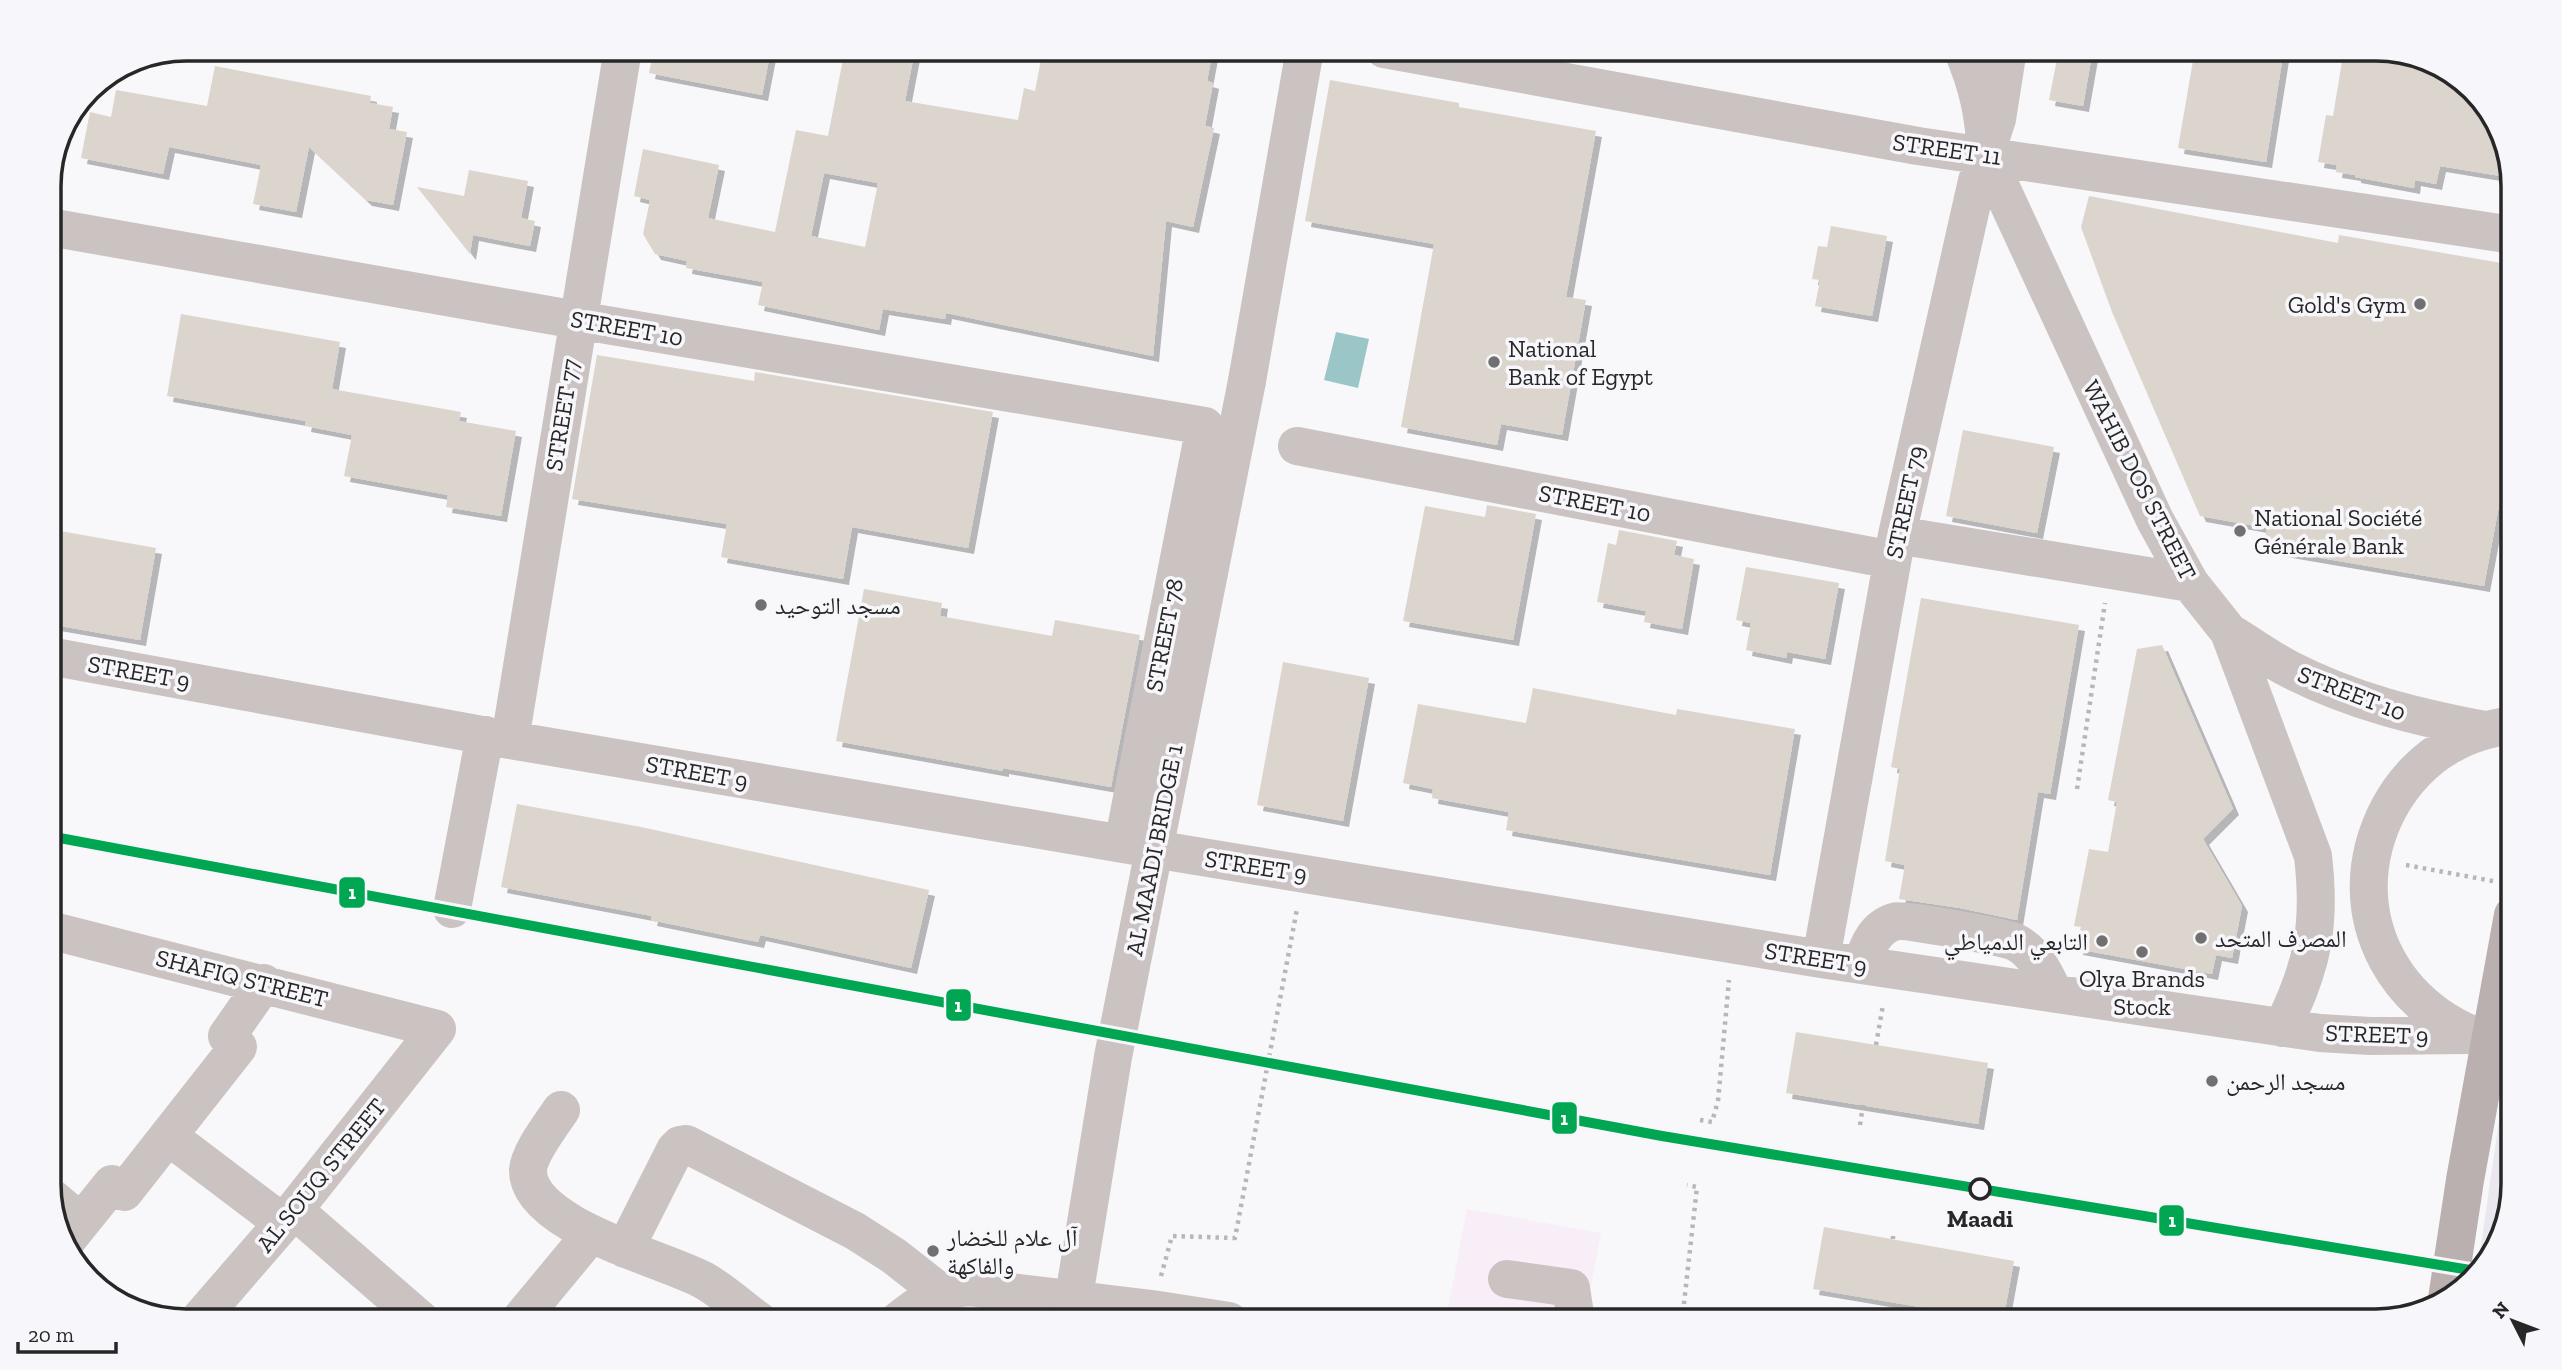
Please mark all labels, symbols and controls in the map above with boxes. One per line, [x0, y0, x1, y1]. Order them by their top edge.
street label: STREET 11 [1891, 127, 2003, 171]
place label: Gold's Gym [2288, 290, 2406, 319]
marker: Gold's Gym [2412, 296, 2428, 312]
street label: STREET 10 [569, 304, 685, 352]
place label: National Bank of Egypt [1508, 334, 1653, 391]
marker: National Bank of Egypt [1486, 354, 1502, 370]
street label: STREET 77 [539, 357, 585, 473]
street label: WAHIB DOS STREET [2077, 375, 2203, 585]
street label: STREET 79 [1879, 443, 1931, 561]
street label: STREET 10 [1536, 478, 1654, 528]
place label: National Société Générale Bank [2254, 503, 2422, 560]
marker: National Société Générale Bank [2232, 523, 2248, 539]
street label: STREET 78 [1139, 576, 1189, 694]
place label: مسجد التوحيد [775, 591, 901, 620]
marker: مسجد التوحيد [753, 597, 769, 613]
street label: STREET 9 [86, 649, 192, 695]
street label: STREET 10 [2294, 659, 2410, 727]
street label: AL MAADI BRIDGE 1 [1119, 742, 1189, 958]
street label: STREET 9 [644, 749, 750, 795]
street label: STREET 9 [1203, 844, 1309, 888]
line badge: 1 [338, 876, 366, 909]
text: 1 [348, 881, 356, 904]
place label: المصرف المتحد [2215, 924, 2347, 953]
place label: التابعي الدمياطي [1944, 927, 2088, 961]
marker: المصرف المتحد [2193, 930, 2209, 946]
marker: التابعي الدمياطي [2094, 933, 2110, 949]
street label: STREET 9 [1763, 936, 1869, 980]
street label: SHAFIQ STREET [153, 943, 331, 1013]
marker: Olya Brands Stock [2134, 944, 2150, 960]
place label: Olya Brands Stock [2079, 964, 2205, 1021]
line badge: 1 [945, 988, 972, 1022]
text: 1 [954, 994, 962, 1017]
street label: STREET 9 [2325, 1018, 2429, 1050]
place label: مسجد الرحمن [2226, 1067, 2345, 1096]
marker: مسجد الرحمن [2204, 1073, 2220, 1089]
street label: AL SOUQ STREET [250, 1092, 392, 1258]
line badge: 1 [1551, 1101, 1578, 1135]
text: 1 [1560, 1107, 1568, 1130]
marker: Maadi [1969, 1178, 1991, 1200]
place label: Maadi [1947, 1204, 2013, 1233]
line badge: 1 [2158, 1204, 2185, 1237]
text: 1 [2168, 1209, 2176, 1232]
place label: آل علام للخضار والفاكهة [946, 1223, 1078, 1280]
marker: آل علام للخضار والفاكهة [925, 1243, 941, 1259]
north arrow [2478, 1286, 2548, 1356]
text: N [2487, 1297, 2514, 1323]
scale bar [18, 1310, 116, 1354]
text: 20 m [28, 1322, 74, 1347]

